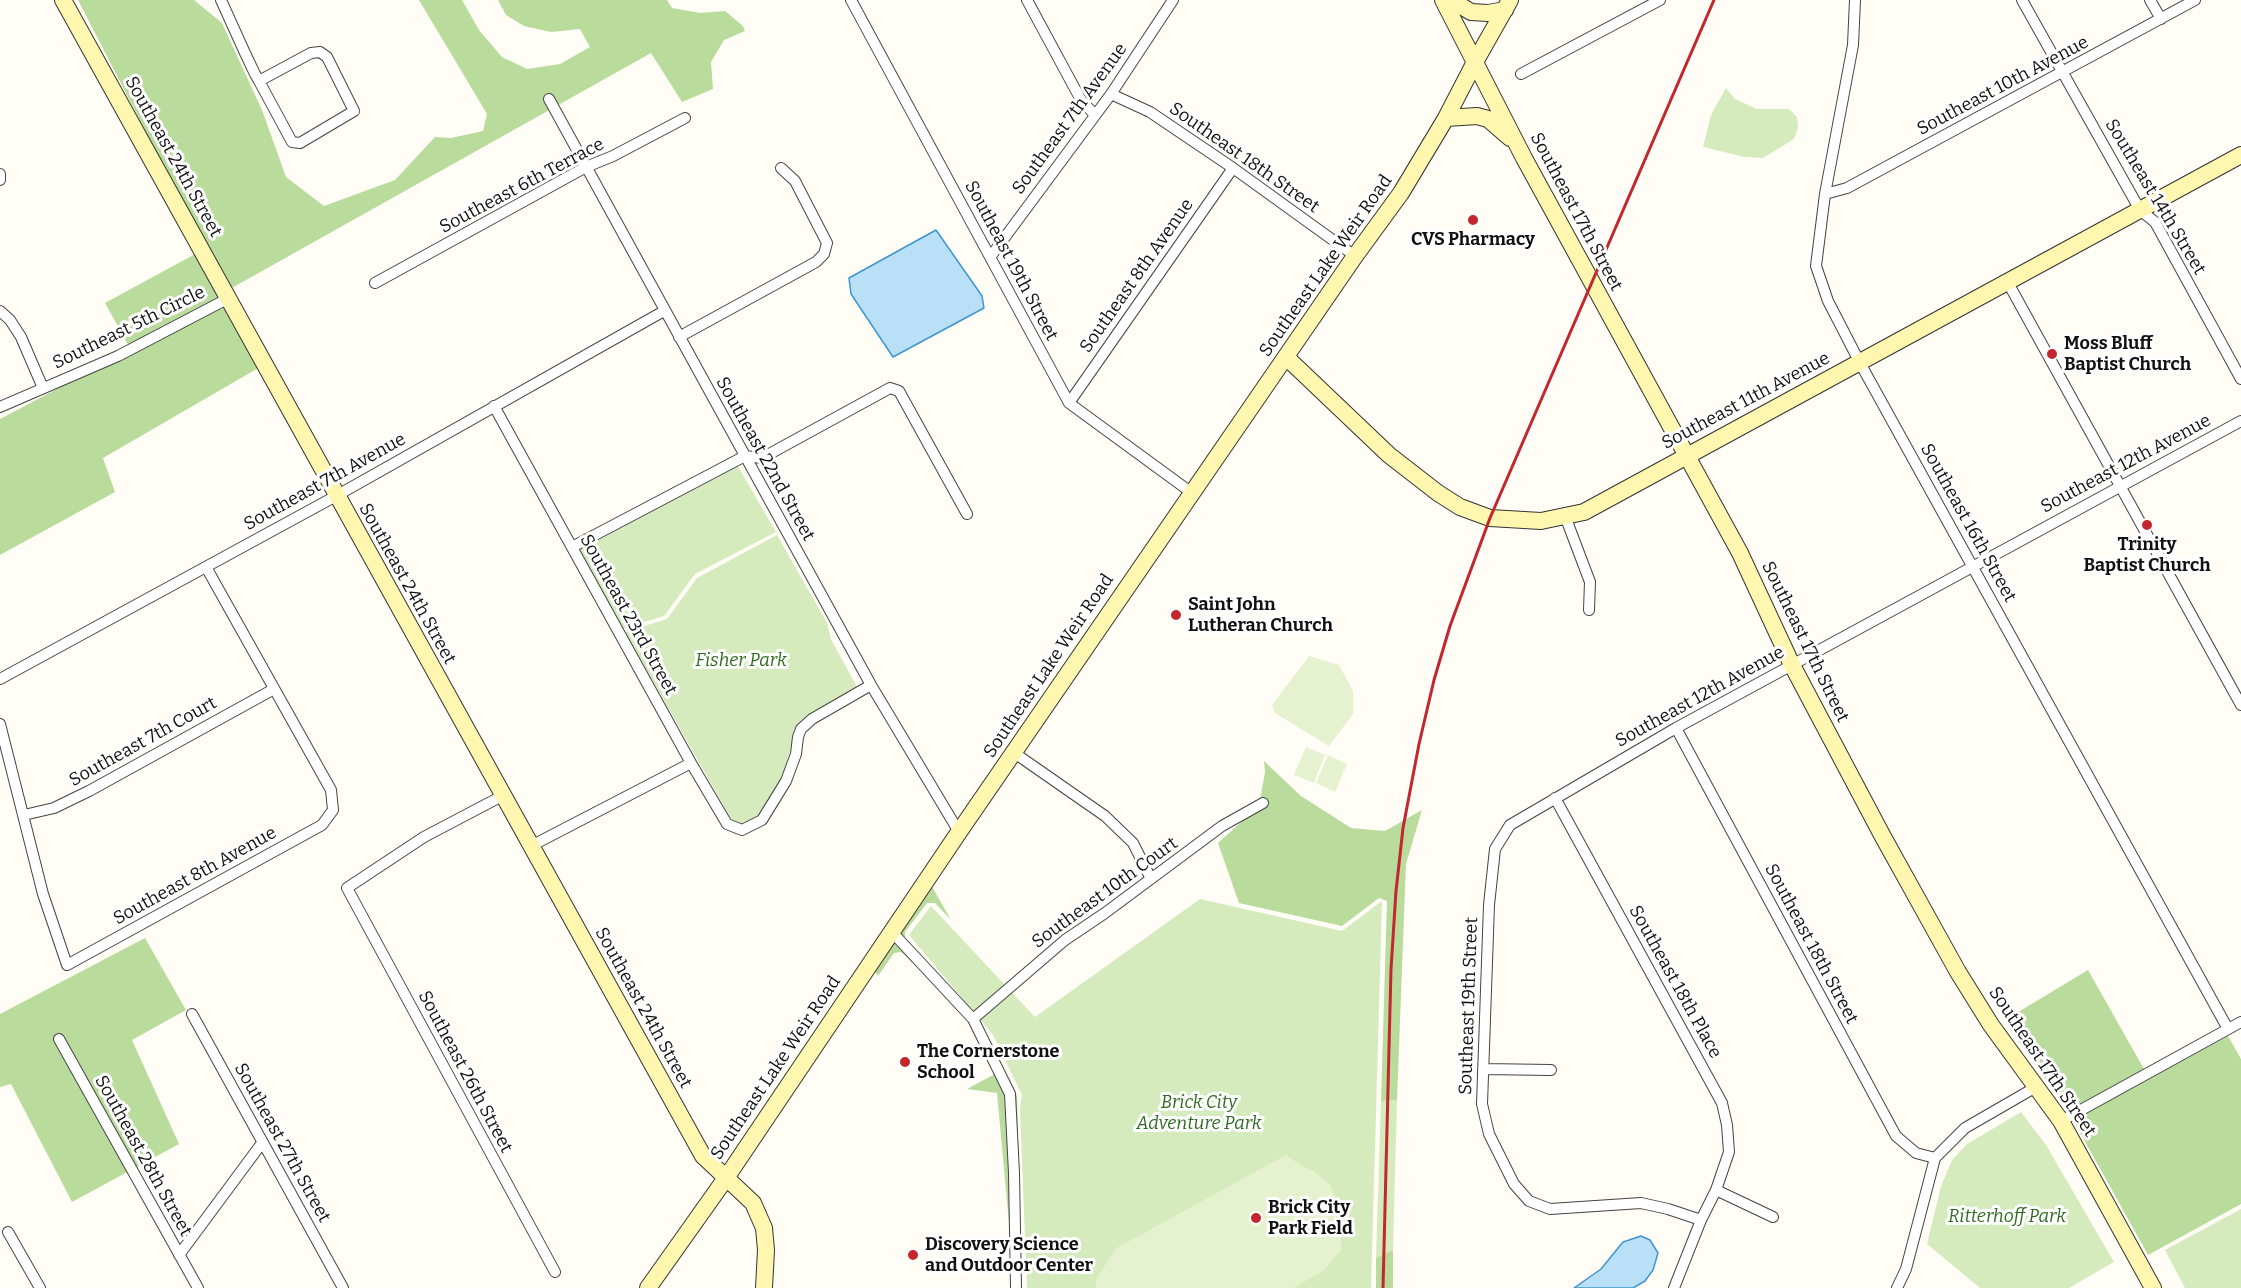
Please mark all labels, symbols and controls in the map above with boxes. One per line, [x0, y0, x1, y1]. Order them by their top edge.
street label: Southeast 10th Avenue [1913, 32, 2093, 140]
street label: Southeast 7th Avenue [1008, 39, 1132, 199]
street label: Southeast 24th Street [120, 73, 226, 241]
street label: Southeast 18th Street [1165, 98, 1323, 218]
street label: Southeast 14th Street [2100, 115, 2210, 279]
street label: Southeast 17th Street [1525, 129, 1627, 295]
street label: Southeast 6th Terrace [436, 134, 608, 238]
street label: Southeast Lake Weir Road [1255, 171, 1397, 361]
street label: Southeast 19th Street [960, 177, 1062, 345]
street label: Southeast 8th Avenue [1076, 195, 1198, 357]
marker: CVS Pharmacy [1466, 213, 1480, 227]
place label: CVS Pharmacy [1411, 229, 1535, 251]
street label: Southeast 5th Circle [49, 282, 209, 374]
place label: Moss Bluff Baptist Church [2064, 333, 2191, 376]
marker: Moss Bluff Baptist Church [2045, 347, 2059, 361]
street label: Southeast 11th Avenue [1658, 348, 1834, 454]
street label: Southeast 22nd Street [711, 373, 819, 545]
street label: Southeast 12th Avenue [2037, 410, 2215, 518]
street label: Southeast 7th Avenue [240, 429, 410, 535]
street label: Southeast 16th Street [1915, 440, 2021, 606]
street label: Southeast 24th Street [354, 500, 460, 668]
marker: Trinity Baptist Church [2140, 518, 2154, 532]
street label: Southeast 23rd Street [575, 531, 681, 699]
place label: Trinity Baptist Church [2083, 534, 2211, 576]
street label: Southeast 17th Street [1757, 558, 1853, 726]
street label: Southeast Lake Weir Road [979, 570, 1119, 762]
place label: Saint John Lutheran Church [1188, 594, 1333, 636]
marker: Saint John Lutheran Church [1169, 608, 1183, 622]
street label: Southeast 12th Avenue [1612, 642, 1788, 752]
park label: Fisher Park [695, 650, 787, 672]
street label: Southeast 7th Court [65, 692, 221, 792]
street label: Southeast 8th Avenue [110, 822, 280, 930]
street label: Southeast 10th Court [1028, 833, 1182, 953]
street label: Southeast 18th Street [1760, 860, 1862, 1028]
street label: Southeast 18th Place [1624, 902, 1726, 1062]
street label: Southeast 19th Street [1455, 917, 1483, 1095]
street label: Southeast 24th Street [590, 924, 696, 1092]
street label: Southeast Lake Weir Road [706, 972, 846, 1164]
street label: Southeast 17th Street [1984, 983, 2100, 1141]
street label: Southeast 26th Street [413, 987, 517, 1157]
place label: The Cornerstone School [917, 1041, 1059, 1084]
marker: The Cornerstone School [898, 1055, 912, 1069]
street label: Southeast 27th Street [229, 1060, 335, 1226]
street label: Southeast 28th Street [90, 1072, 196, 1240]
park label: Brick City Adventure Park [1136, 1092, 1262, 1134]
place label: Brick City Park Field [1268, 1197, 1353, 1240]
park label: Ritterhoff Park [1948, 1206, 2066, 1228]
marker: Brick City Park Field [1249, 1211, 1263, 1225]
place label: Discovery Science and Outdoor Center [925, 1234, 1093, 1276]
marker: Discovery Science and Outdoor Center [906, 1248, 920, 1262]

